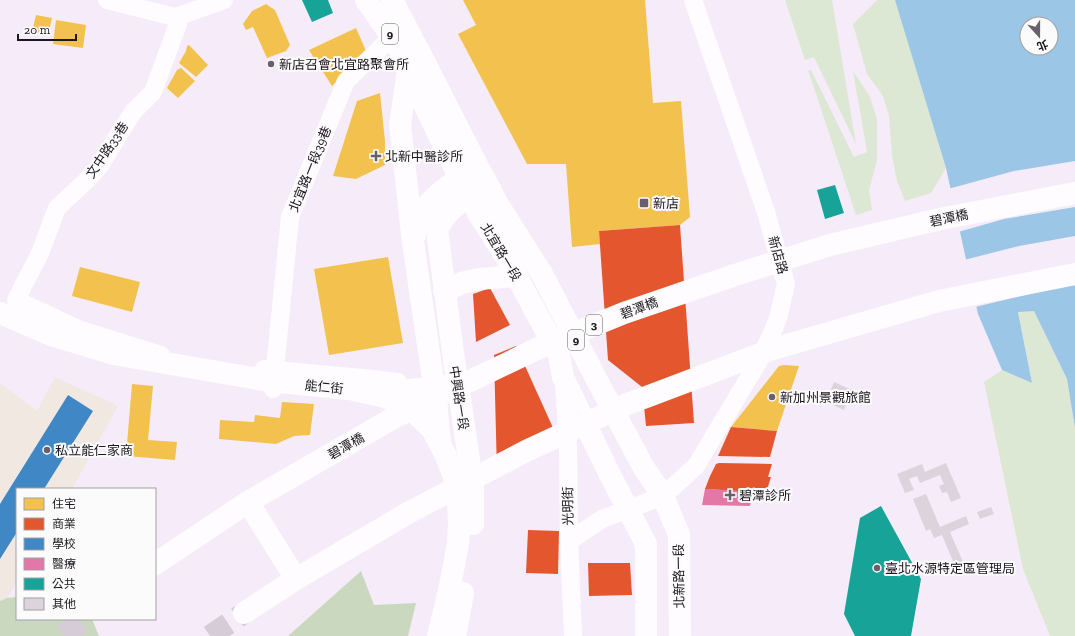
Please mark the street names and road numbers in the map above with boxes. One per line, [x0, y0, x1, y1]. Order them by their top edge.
road number: 9 [382, 24, 398, 44]
street label: 文中路33巷 [83, 119, 131, 181]
street label: 北宜路一段39巷 [286, 124, 334, 214]
street label: 碧潭橋 [928, 207, 970, 229]
street label: 北宜路一段 [478, 220, 524, 284]
street label: 新店路 [765, 234, 791, 276]
street label: 碧潭橋 [618, 294, 660, 322]
road number: 3 [586, 315, 602, 335]
road number: 9 [568, 330, 584, 350]
street label: 中興路一段 [447, 365, 471, 431]
street label: 能仁街 [304, 378, 344, 396]
street label: 碧潭橋 [325, 430, 367, 462]
street label: 光明街 [560, 486, 576, 526]
street label: 北新路一段 [671, 543, 687, 609]

